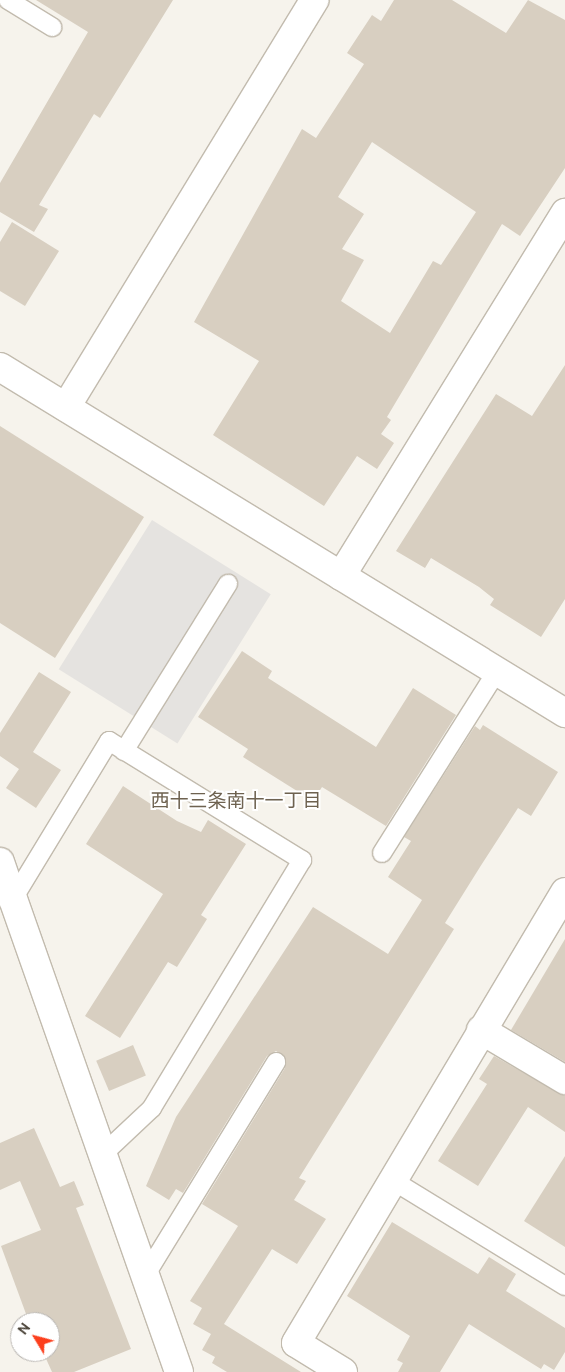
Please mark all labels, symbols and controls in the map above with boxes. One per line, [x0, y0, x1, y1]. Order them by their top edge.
district label: 西十三条南十一丁目 [151, 790, 321, 812]
north arrow [10, 1312, 60, 1362]
text: N [14, 1320, 33, 1338]

